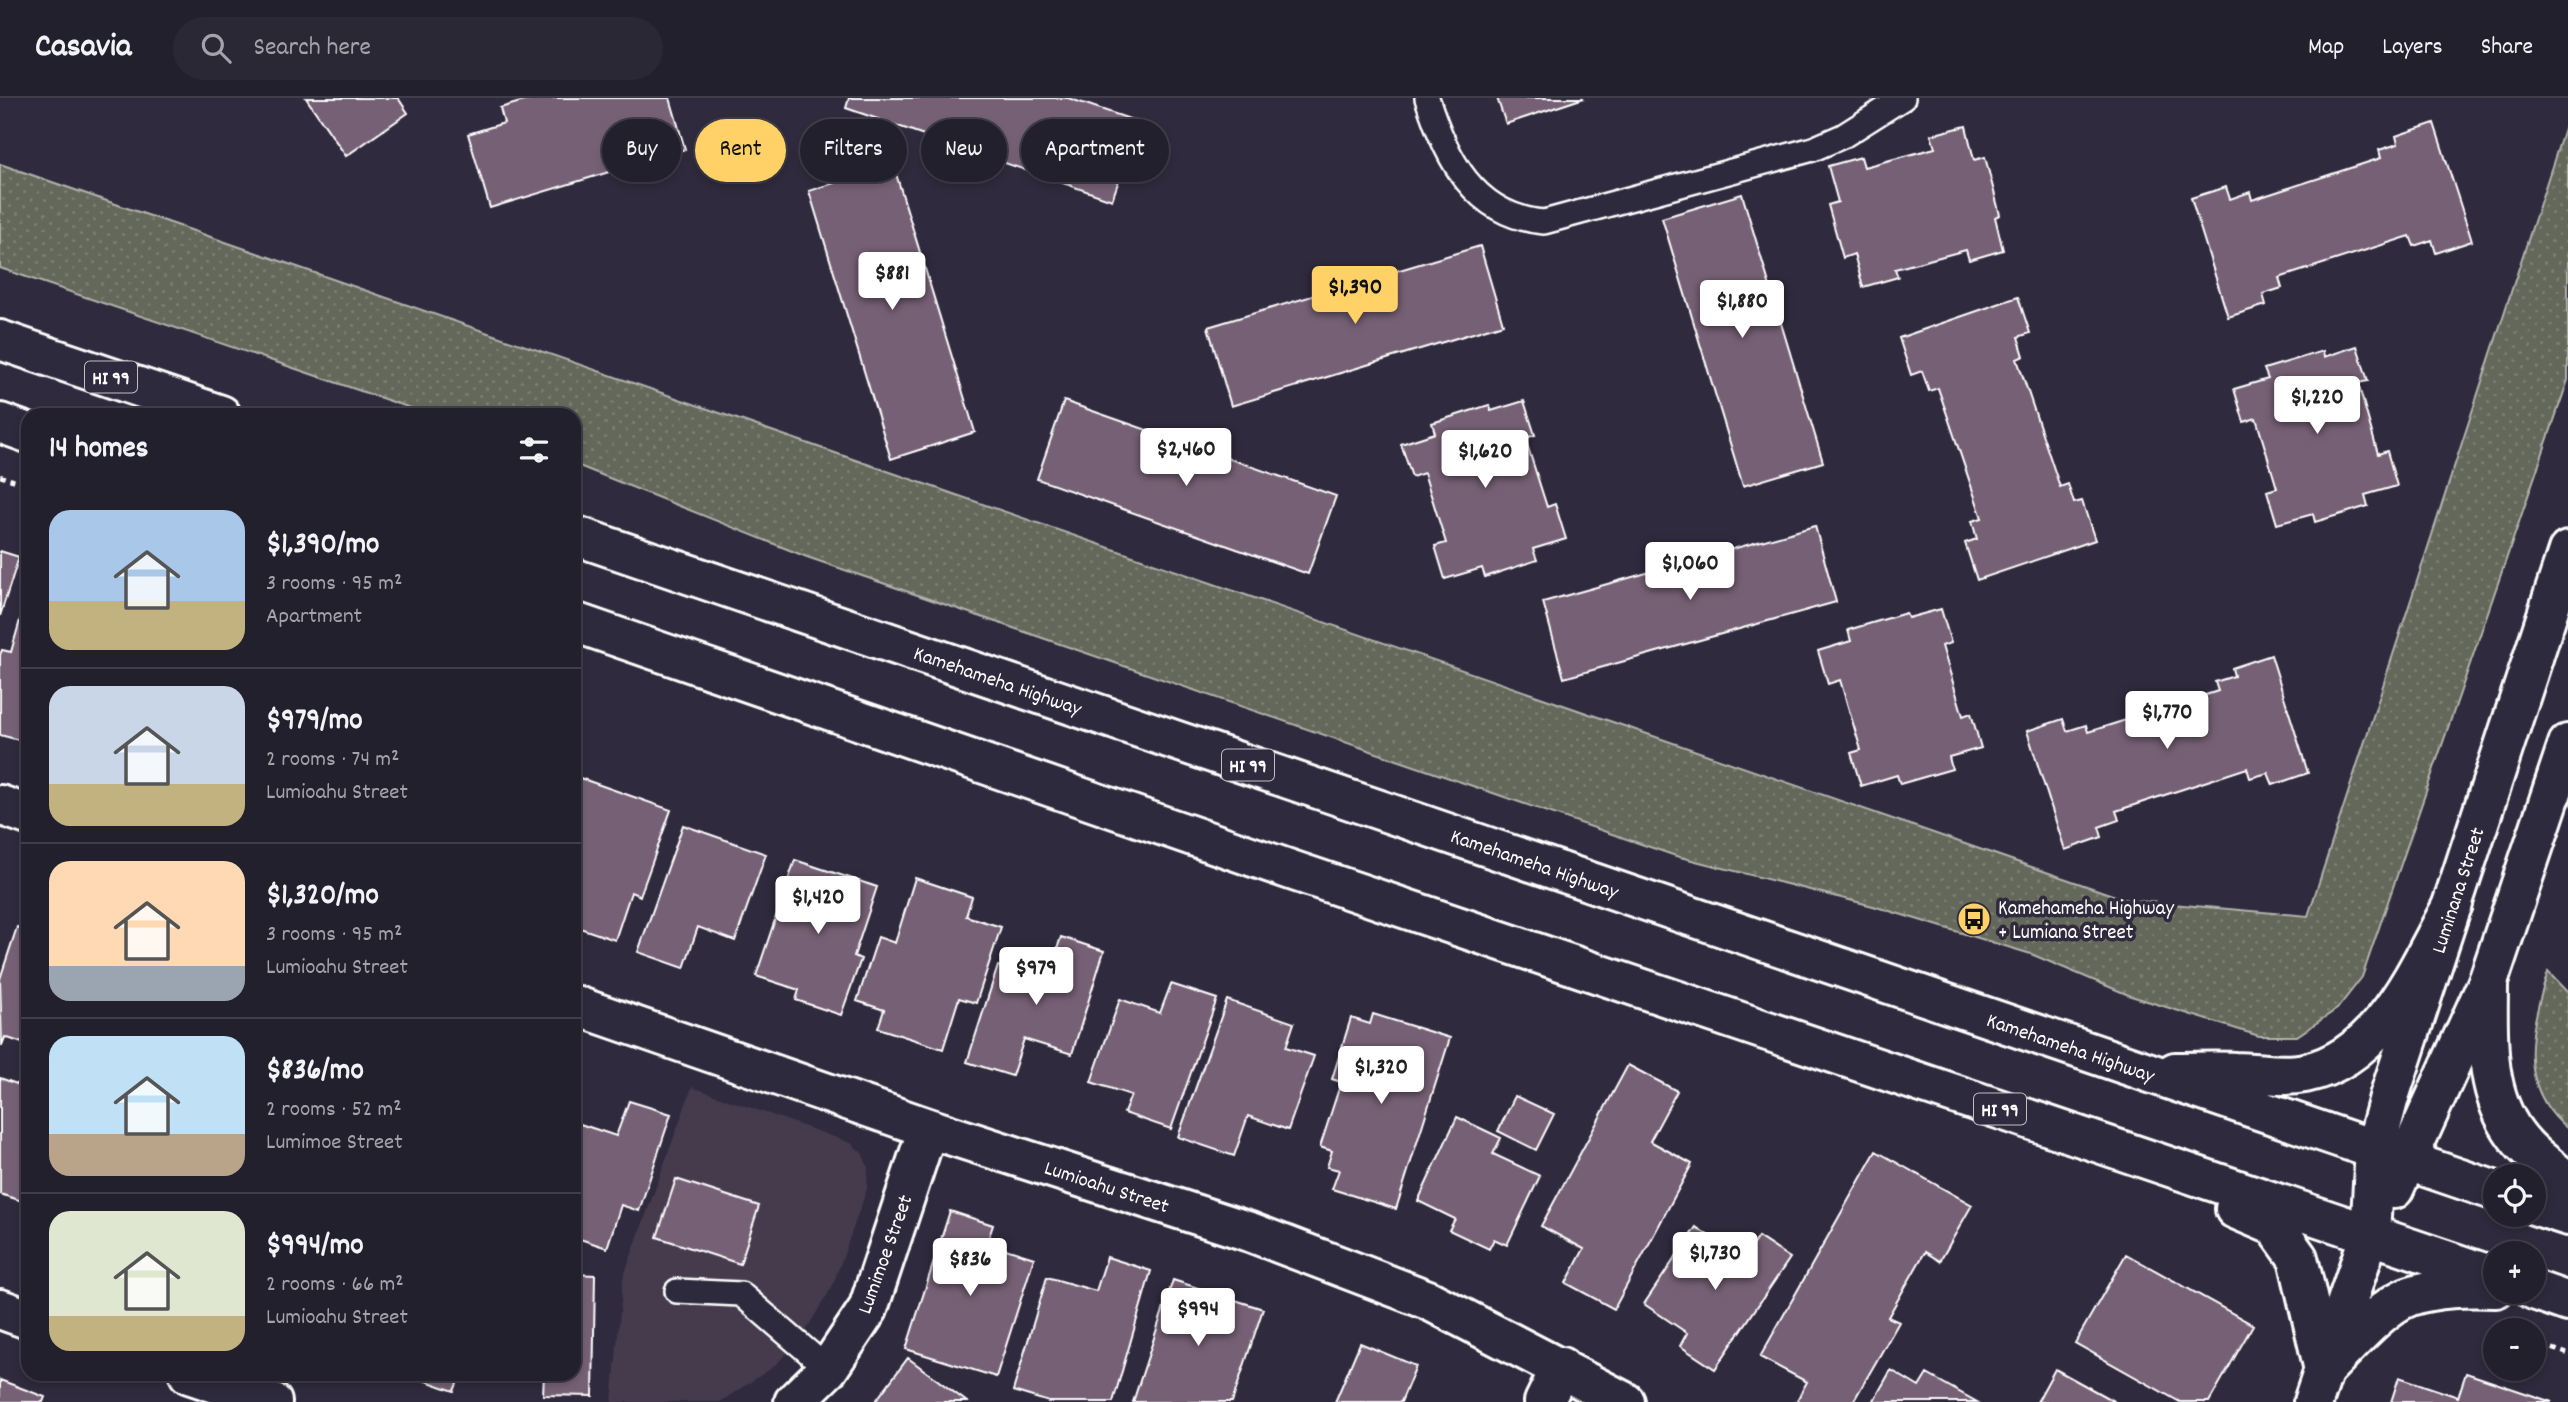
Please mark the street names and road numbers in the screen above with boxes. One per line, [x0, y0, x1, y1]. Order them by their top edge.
road number: HI 99 [85, 362, 137, 392]
street label: Kamehameha Highway [909, 640, 1086, 726]
road number: HI 99 [1222, 750, 1274, 780]
street label: Kamehameha Highway [1446, 823, 1623, 909]
street label: Luminana Street [2425, 824, 2494, 958]
street label: Kamehameha Highway [1982, 1007, 2159, 1093]
road number: HI 99 [1974, 1093, 2026, 1124]
street label: Lumioahu Street [1040, 1155, 1173, 1223]
street label: Lumimoe Street [851, 1191, 922, 1319]

